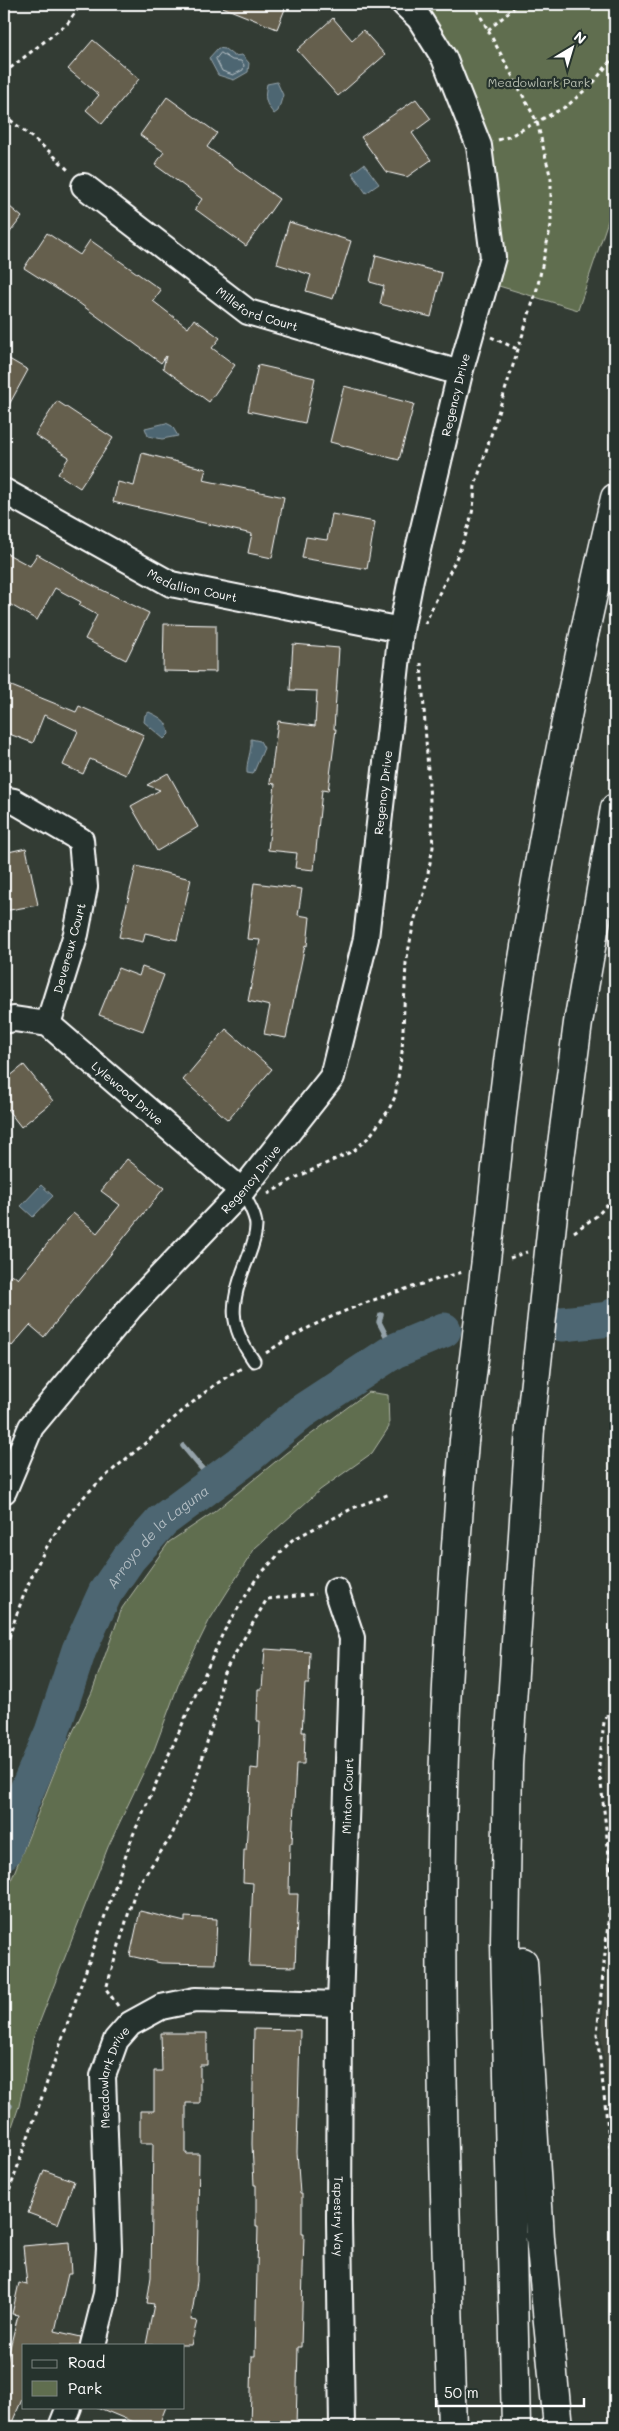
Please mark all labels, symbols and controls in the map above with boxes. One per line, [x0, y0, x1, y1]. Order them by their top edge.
north arrow [546, 22, 596, 72]
text: N [570, 27, 590, 48]
park label: Meadowlark Park [488, 74, 590, 90]
street label: Milleford Court [213, 283, 300, 334]
street label: Regency Drive [437, 351, 473, 438]
street label: Medallion Court [145, 565, 239, 605]
street label: Regency Drive [370, 749, 395, 836]
street label: Devereux Court [49, 901, 89, 995]
street label: Lylewood Drive [89, 1057, 167, 1128]
street label: Regency Drive [217, 1141, 284, 1217]
water label: Arroyo de la Laguna [102, 1480, 212, 1592]
street label: Minton Court [338, 1758, 356, 1834]
street label: Meadowlark Drive [95, 2022, 133, 2129]
street label: Tapestry Way [331, 2176, 348, 2257]
legend [22, 2344, 185, 2408]
text: Road [68, 2352, 105, 2372]
scale bar [436, 2376, 584, 2408]
text: Park [68, 2378, 102, 2398]
text: 50 m [444, 2382, 479, 2402]

